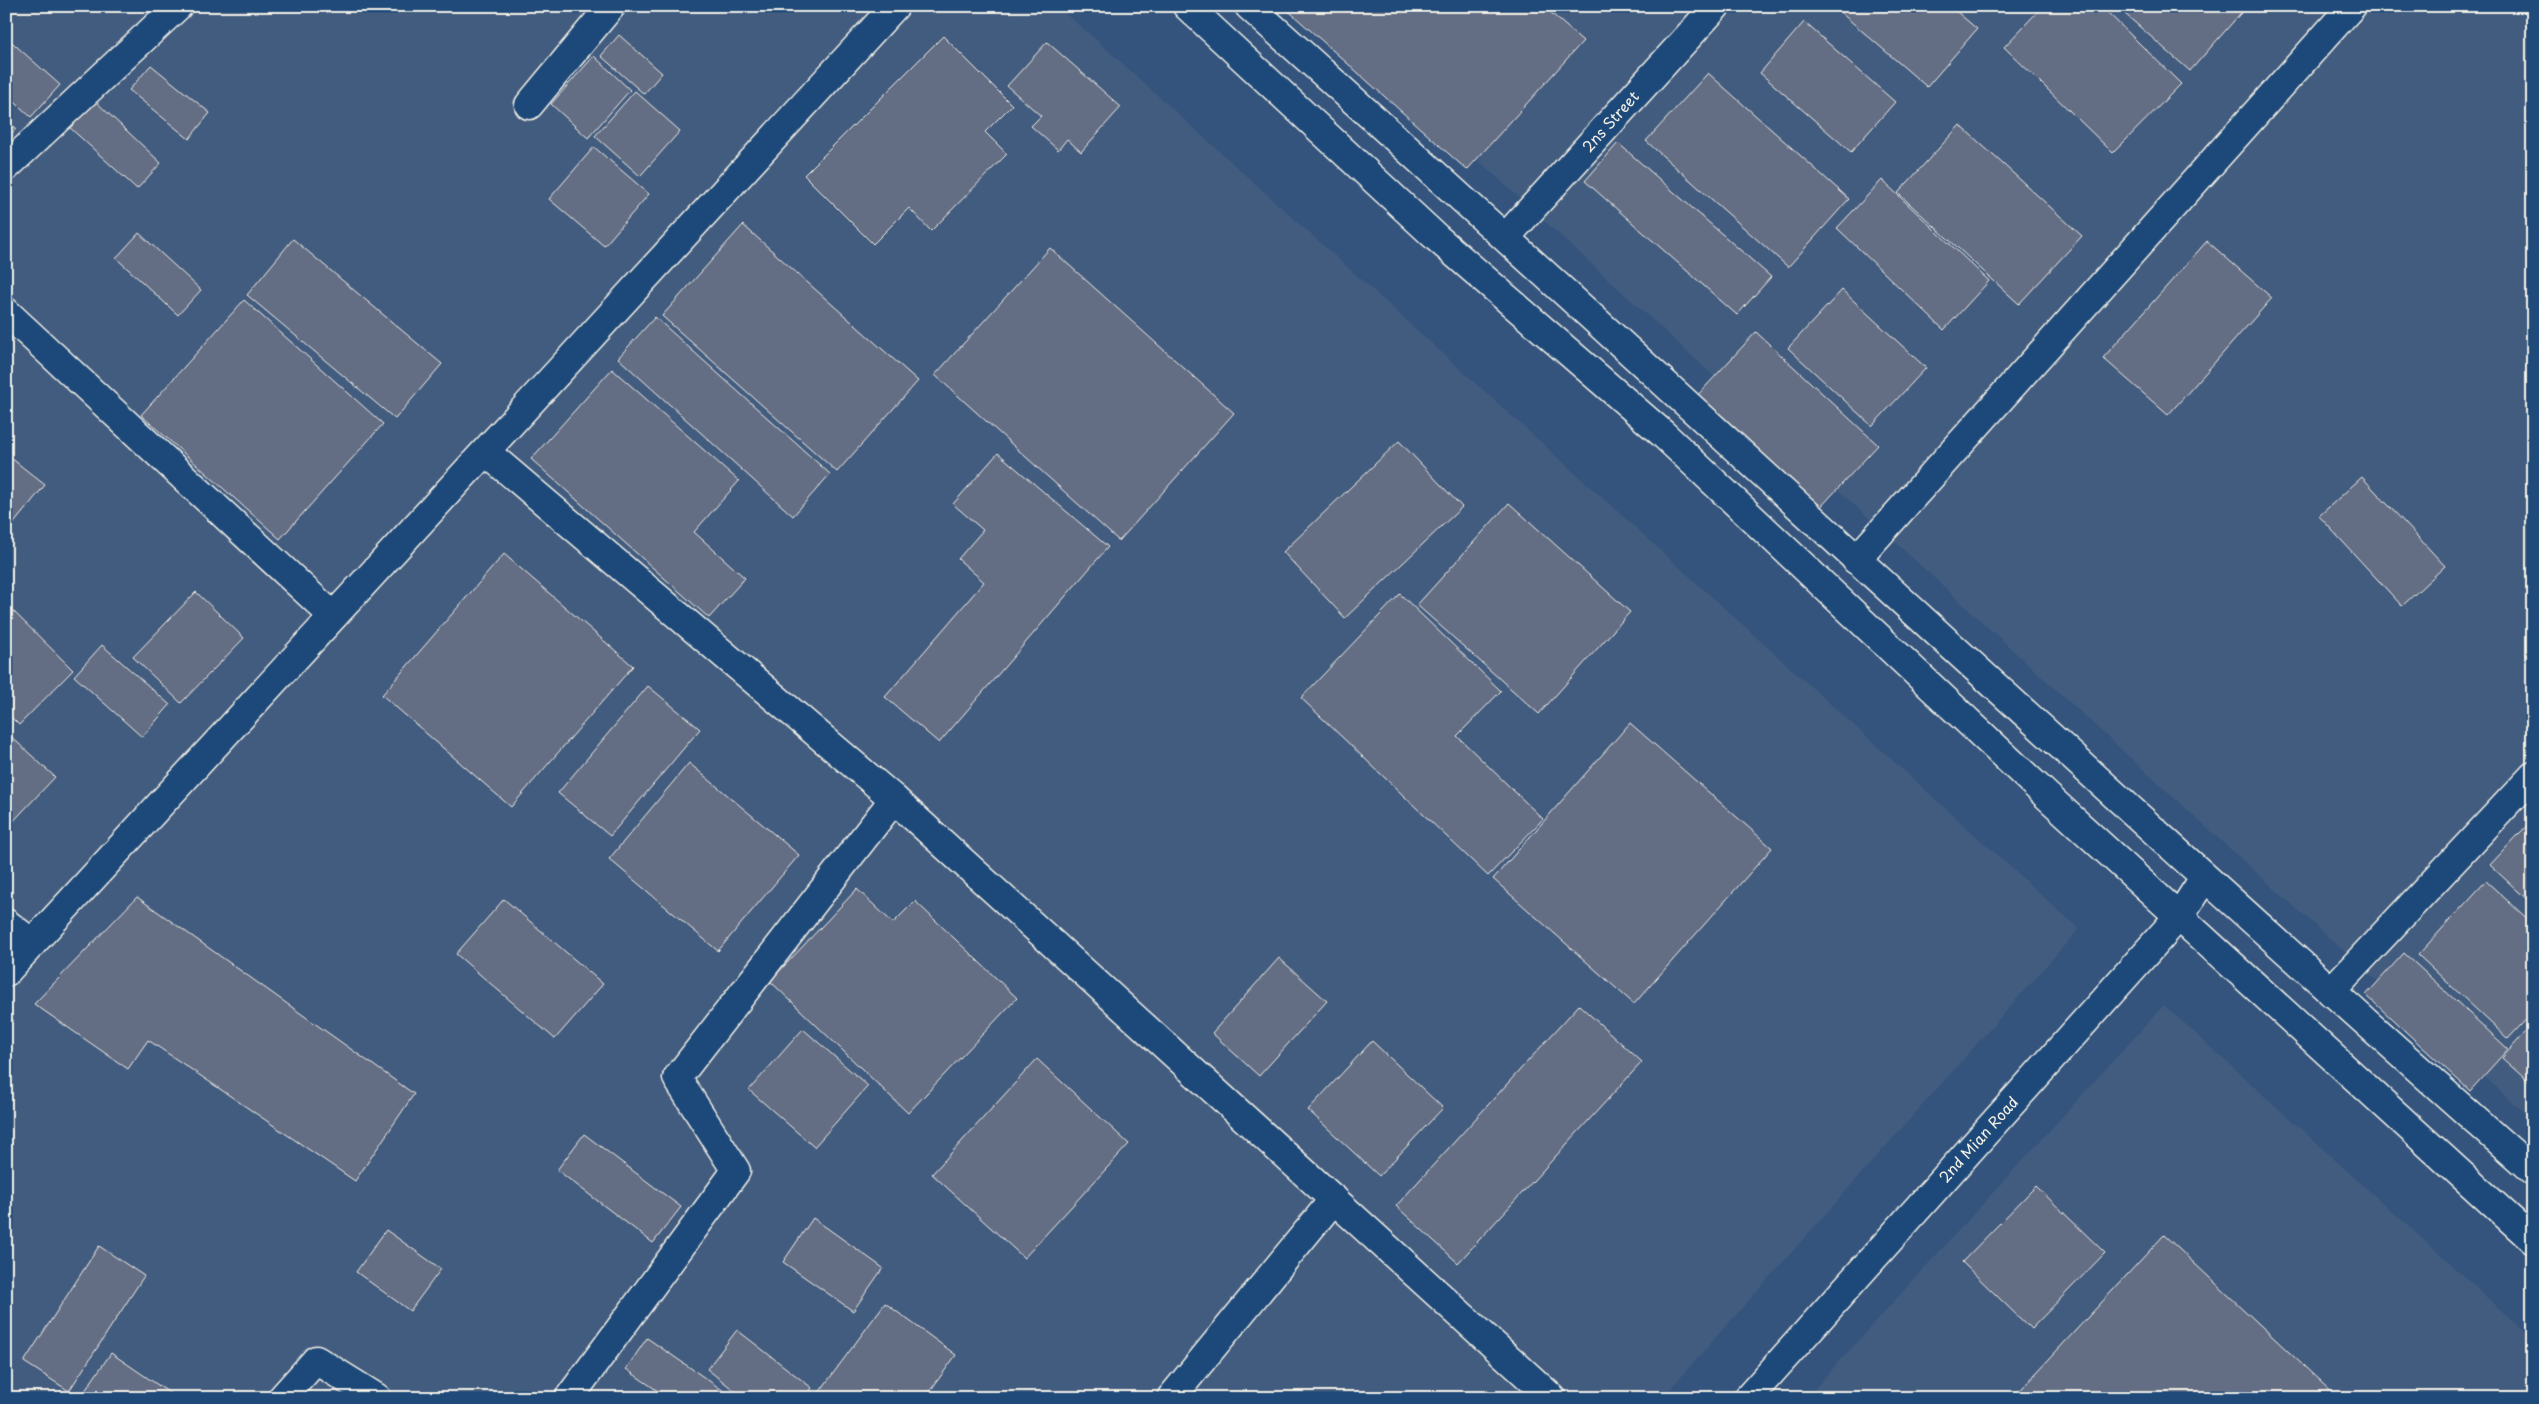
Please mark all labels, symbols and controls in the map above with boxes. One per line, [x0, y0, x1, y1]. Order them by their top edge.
street label: 2ns Street [1576, 85, 1644, 157]
street label: 2nd Mian Road [1933, 1091, 2023, 1187]

